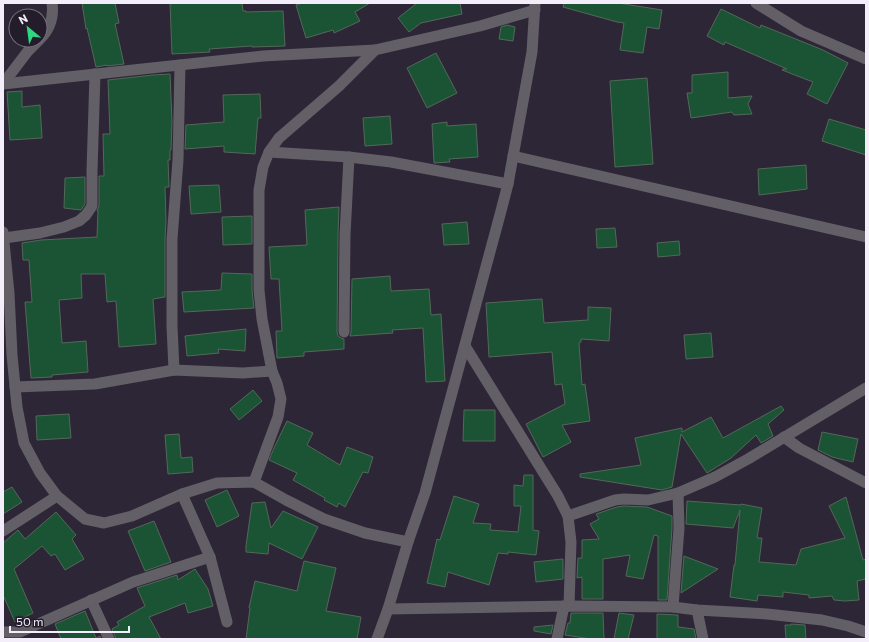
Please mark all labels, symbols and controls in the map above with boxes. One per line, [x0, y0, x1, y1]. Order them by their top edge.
north arrow [8, 8, 48, 48]
text: N [16, 11, 30, 27]
scale bar [10, 608, 129, 634]
text: 50 m [16, 614, 44, 628]

